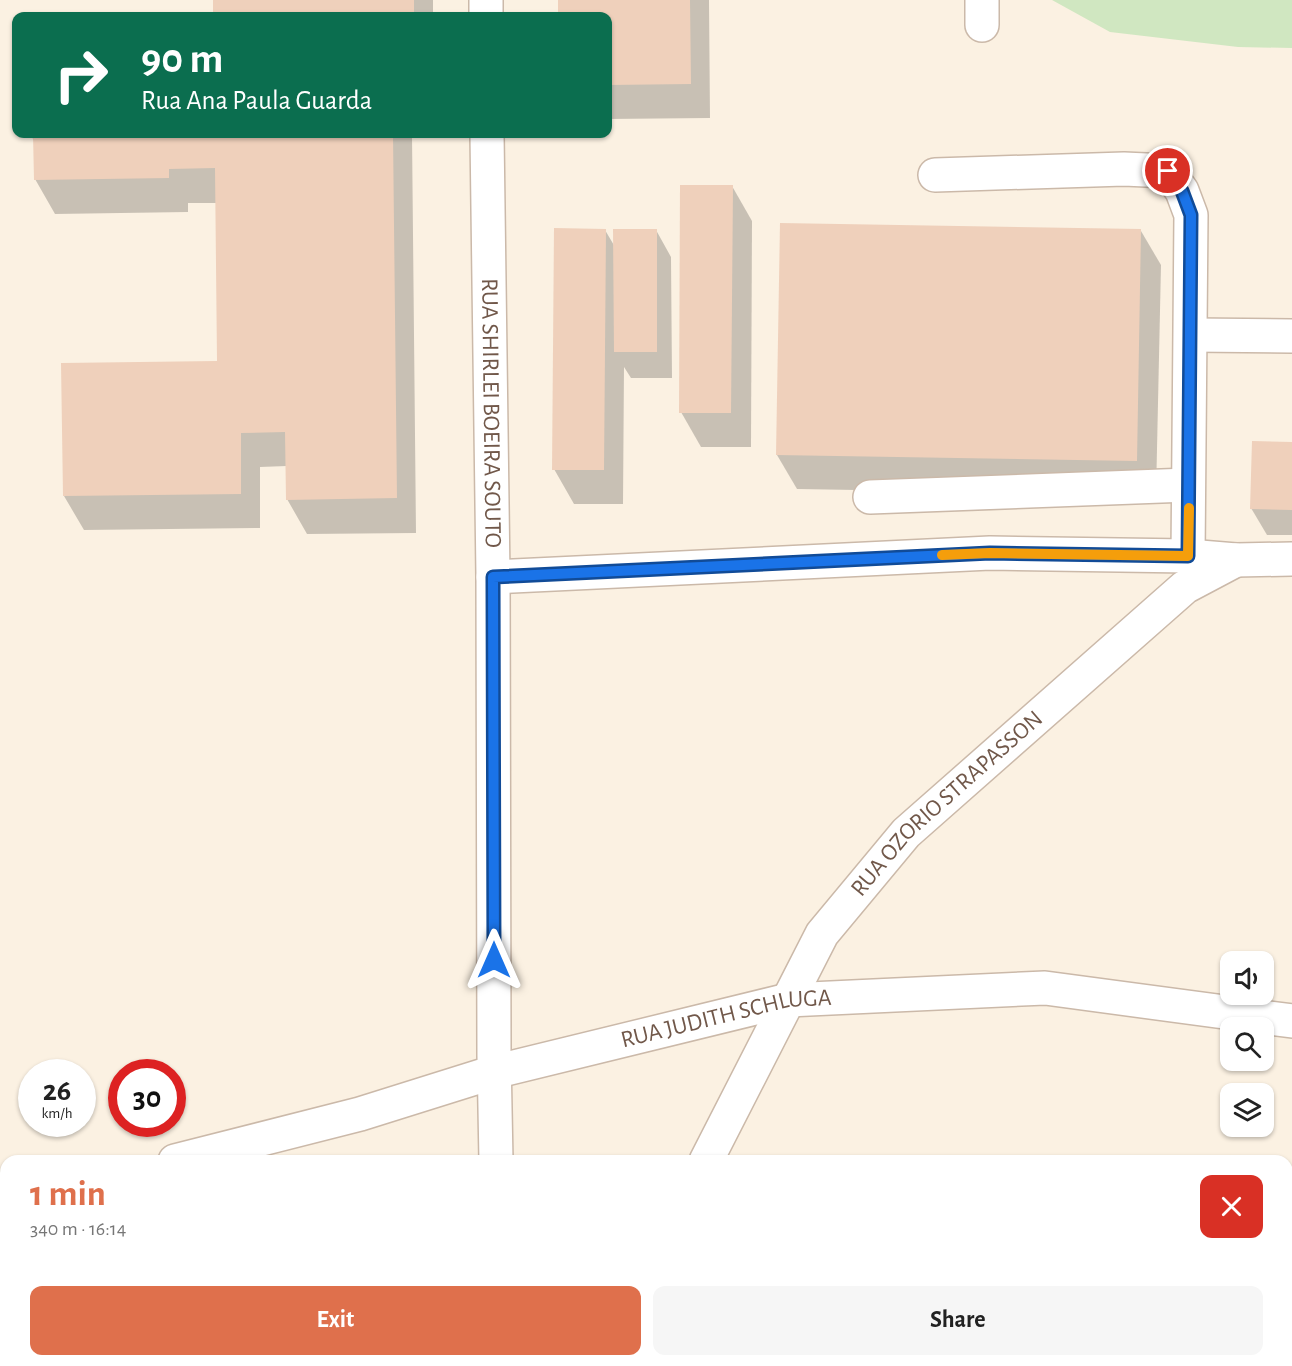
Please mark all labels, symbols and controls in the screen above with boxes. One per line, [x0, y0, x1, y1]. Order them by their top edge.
icon: right [42, 36, 120, 114]
text: 90 m [141, 38, 223, 80]
text: Rua Ana Paula Guarda [141, 87, 372, 114]
pin [1142, 145, 1193, 196]
icon: arrive [1151, 154, 1184, 187]
street label: RUA SHIRLEI BOEIRA SOUTO [477, 278, 505, 548]
street label: RUA OZORIO STRAPASSON [847, 706, 1047, 901]
position arrow [462, 928, 526, 992]
map controls [1220, 951, 1274, 1137]
button: sound [1220, 951, 1274, 1005]
street label: RUA JUDITH SCHLUGA [618, 986, 832, 1052]
button: search [1220, 1017, 1274, 1071]
speed limit sign: 30 [108, 1059, 186, 1137]
text: 26 [43, 1076, 71, 1106]
button: layers [1220, 1083, 1274, 1137]
text: km/h [42, 1106, 72, 1121]
button: close [1200, 1175, 1263, 1238]
text: 1 min [30, 1176, 106, 1212]
text: 340 m · 16:14 [30, 1219, 126, 1239]
button: Exit [30, 1286, 641, 1355]
button: Share [653, 1286, 1263, 1355]

